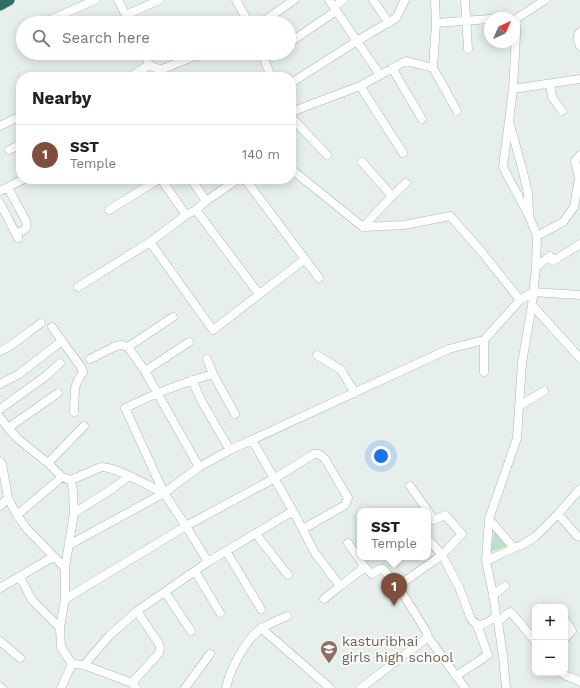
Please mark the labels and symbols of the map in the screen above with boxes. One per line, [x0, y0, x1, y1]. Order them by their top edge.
north arrow [484, 12, 520, 48]
your location [371, 446, 391, 466]
pin: 1 [381, 573, 407, 606]
place label: kasturibhai girls high school [342, 633, 454, 665]
school or university icon: kasturibhai girls high school [319, 639, 339, 664]

